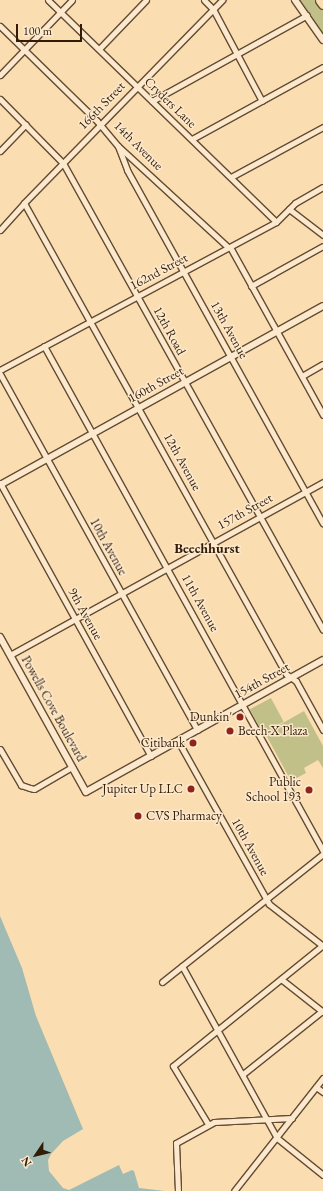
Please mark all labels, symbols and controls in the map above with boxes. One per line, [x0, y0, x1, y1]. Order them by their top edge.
scale bar [18, 16, 84, 42]
text: 100 m [23, 23, 52, 39]
street label: Cryders Lane [141, 74, 199, 132]
street label: 166th Street [75, 79, 129, 133]
street label: 14th Avenue [110, 118, 166, 174]
street label: 162nd Street [127, 250, 191, 294]
street label: 13th Avenue [207, 299, 251, 361]
street label: 12th Road [149, 304, 189, 358]
street label: 160th Street [126, 363, 186, 407]
street label: 12th Avenue [160, 431, 204, 493]
street label: 157th Street [215, 490, 275, 534]
street label: 10th Avenue [86, 516, 130, 578]
district label: Beechhurst [174, 540, 240, 556]
street label: 11th Avenue [178, 572, 222, 634]
street label: 9th Avenue [64, 585, 106, 643]
street label: Powells Cove Boulevard [17, 653, 89, 765]
street label: 154th Street [232, 659, 292, 703]
place label: Dunkin' [190, 709, 232, 725]
marker: Dunkin' [235, 712, 245, 722]
place label: Beech-X Plaza [238, 723, 308, 739]
marker: Beech-X Plaza [225, 726, 235, 736]
place label: Citibank [141, 735, 185, 751]
marker: Citibank [188, 738, 198, 748]
place label: Public School 193 [246, 775, 301, 806]
place label: Jupiter Up LLC [102, 781, 183, 797]
marker: Jupiter Up LLC [186, 784, 196, 794]
marker: Public School 193 [304, 785, 314, 795]
place label: CVS Pharmacy [146, 808, 222, 824]
marker: CVS Pharmacy [133, 811, 143, 821]
street label: 10th Avenue [228, 816, 272, 878]
north arrow [16, 1135, 56, 1175]
text: N [18, 1154, 34, 1170]

